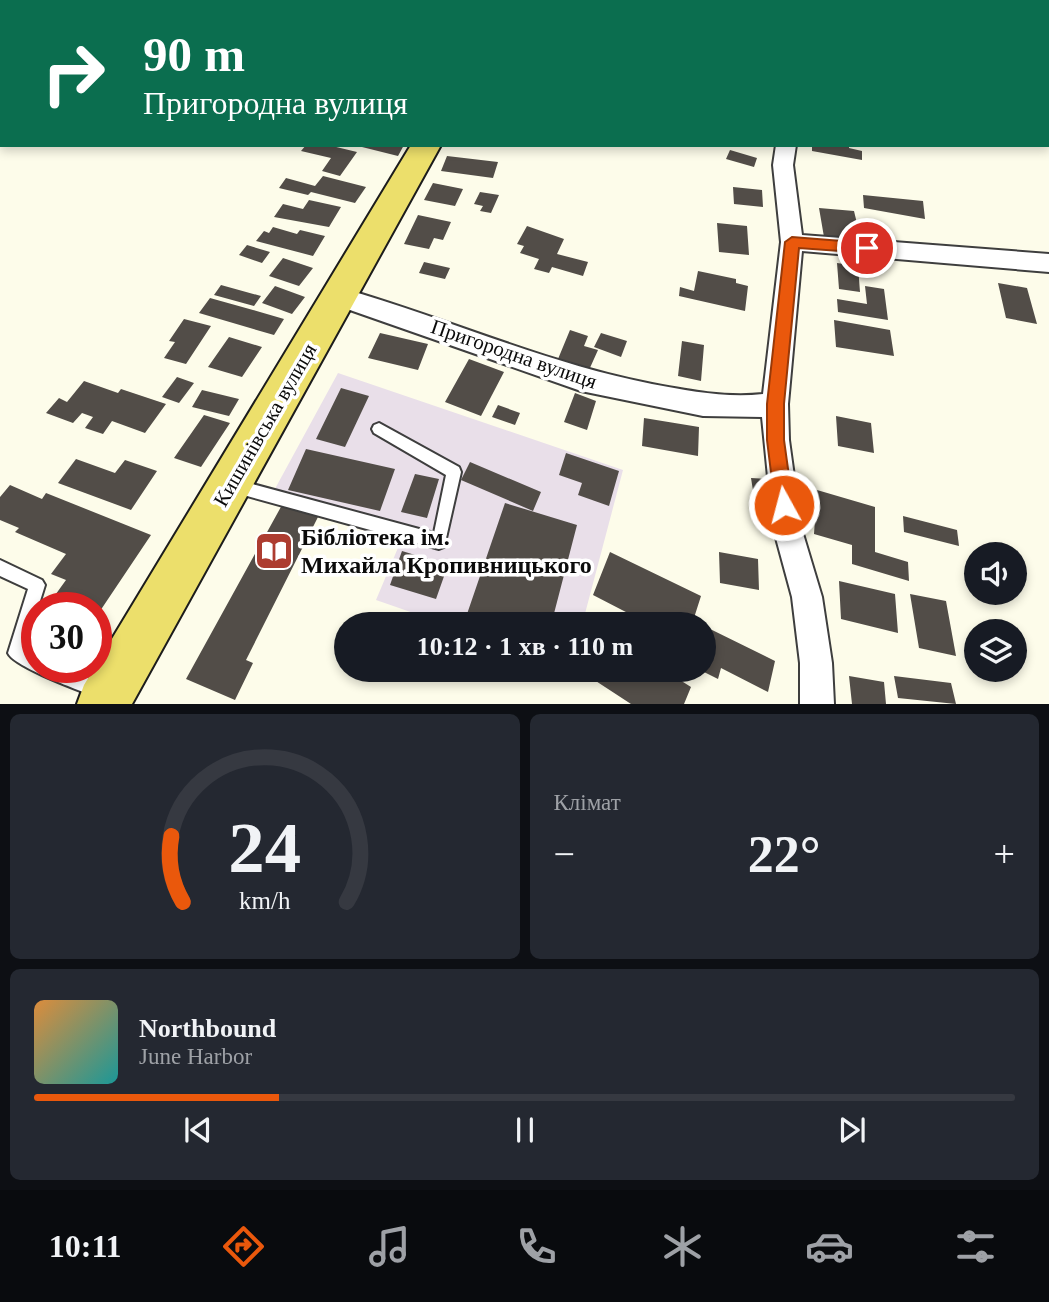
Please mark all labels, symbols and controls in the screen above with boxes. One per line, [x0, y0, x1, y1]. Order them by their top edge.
text: 90 m [143, 27, 245, 82]
icon: right [28, 28, 119, 119]
text: Пригородна вулиця [143, 85, 408, 121]
pin [837, 218, 897, 278]
icon: arrive [848, 229, 886, 267]
street label: Пригородна вулиця [428, 314, 600, 394]
street label: Кишинівська вулиця [209, 339, 322, 511]
position arrow [747, 468, 821, 542]
place label: Бібліотека ім. Михайла Кропивницького [301, 524, 592, 578]
library icon: Бібліотека ім. Михайла Кропивницького [253, 530, 295, 572]
map controls [964, 542, 1027, 682]
button: sound [964, 542, 1027, 605]
speed limit sign: 30 [21, 592, 112, 683]
button: layers [964, 619, 1027, 682]
text: 10:12 · 1 хв · 110 m [417, 632, 633, 661]
text: Клімат [554, 790, 621, 815]
text: 24 [228, 808, 301, 889]
text: 22° [748, 826, 821, 883]
text: − [554, 833, 575, 875]
text: + [994, 833, 1015, 875]
text: km/h [239, 887, 291, 914]
text: Northbound [139, 1014, 276, 1043]
text: June Harbor [139, 1044, 252, 1069]
icon: previous [179, 1111, 217, 1149]
icon: pause [506, 1111, 544, 1149]
icon: next [833, 1111, 871, 1149]
icon: directions [219, 1222, 268, 1271]
icon: music [365, 1222, 414, 1271]
icon: phone [512, 1222, 561, 1271]
icon: climate [658, 1222, 707, 1271]
icon: car [805, 1222, 854, 1271]
icon: filters [951, 1222, 1000, 1271]
text: 10:11 [49, 1228, 122, 1264]

